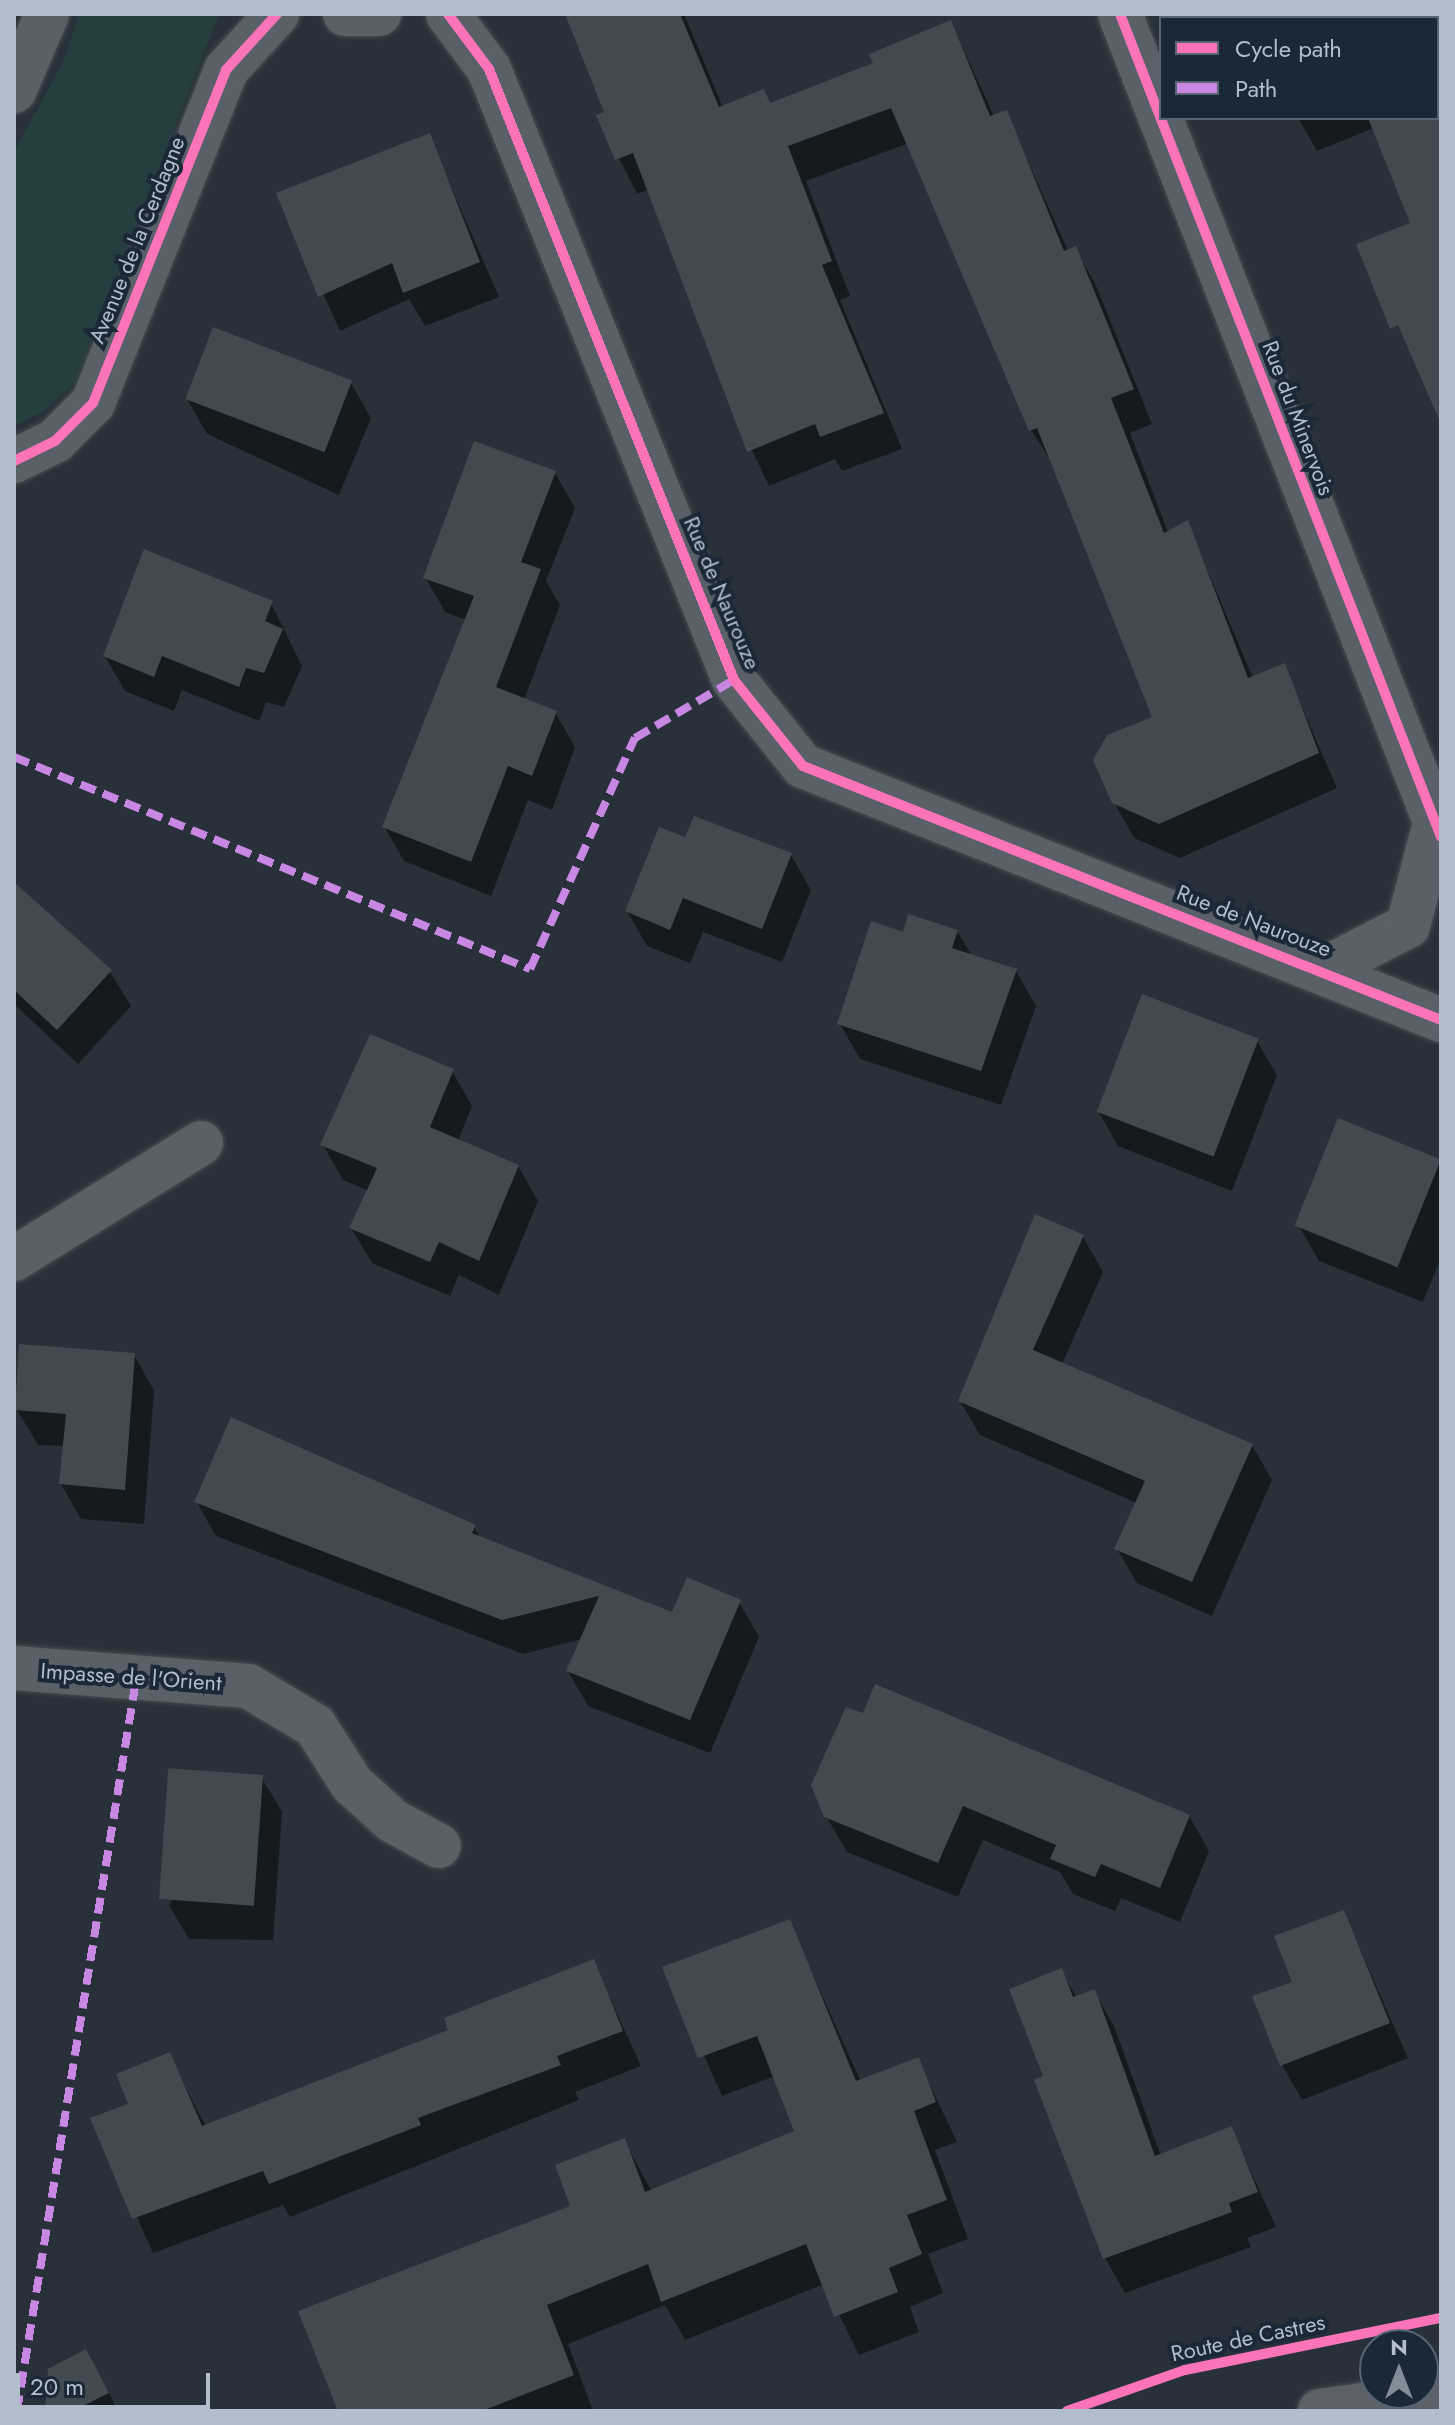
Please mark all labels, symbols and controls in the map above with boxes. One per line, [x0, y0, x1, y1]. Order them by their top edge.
legend [1159, 16, 1439, 120]
text: Cycle path [1235, 31, 1342, 66]
text: Path [1235, 71, 1277, 106]
street label: Avenue de la Cerdagne [83, 133, 191, 347]
street label: Rue du Minervois [1256, 337, 1340, 499]
street label: Rue de Naurouze [678, 513, 766, 673]
street label: Rue de Naurouze [1173, 879, 1335, 963]
street label: Impasse de l'Orient [40, 1658, 222, 1696]
street label: Route de Castres [1169, 2309, 1327, 2367]
north arrow [1359, 2329, 1439, 2409]
text: N [1390, 2331, 1408, 2363]
scale bar [20, 2357, 214, 2407]
text: 20 m [30, 2369, 84, 2404]

